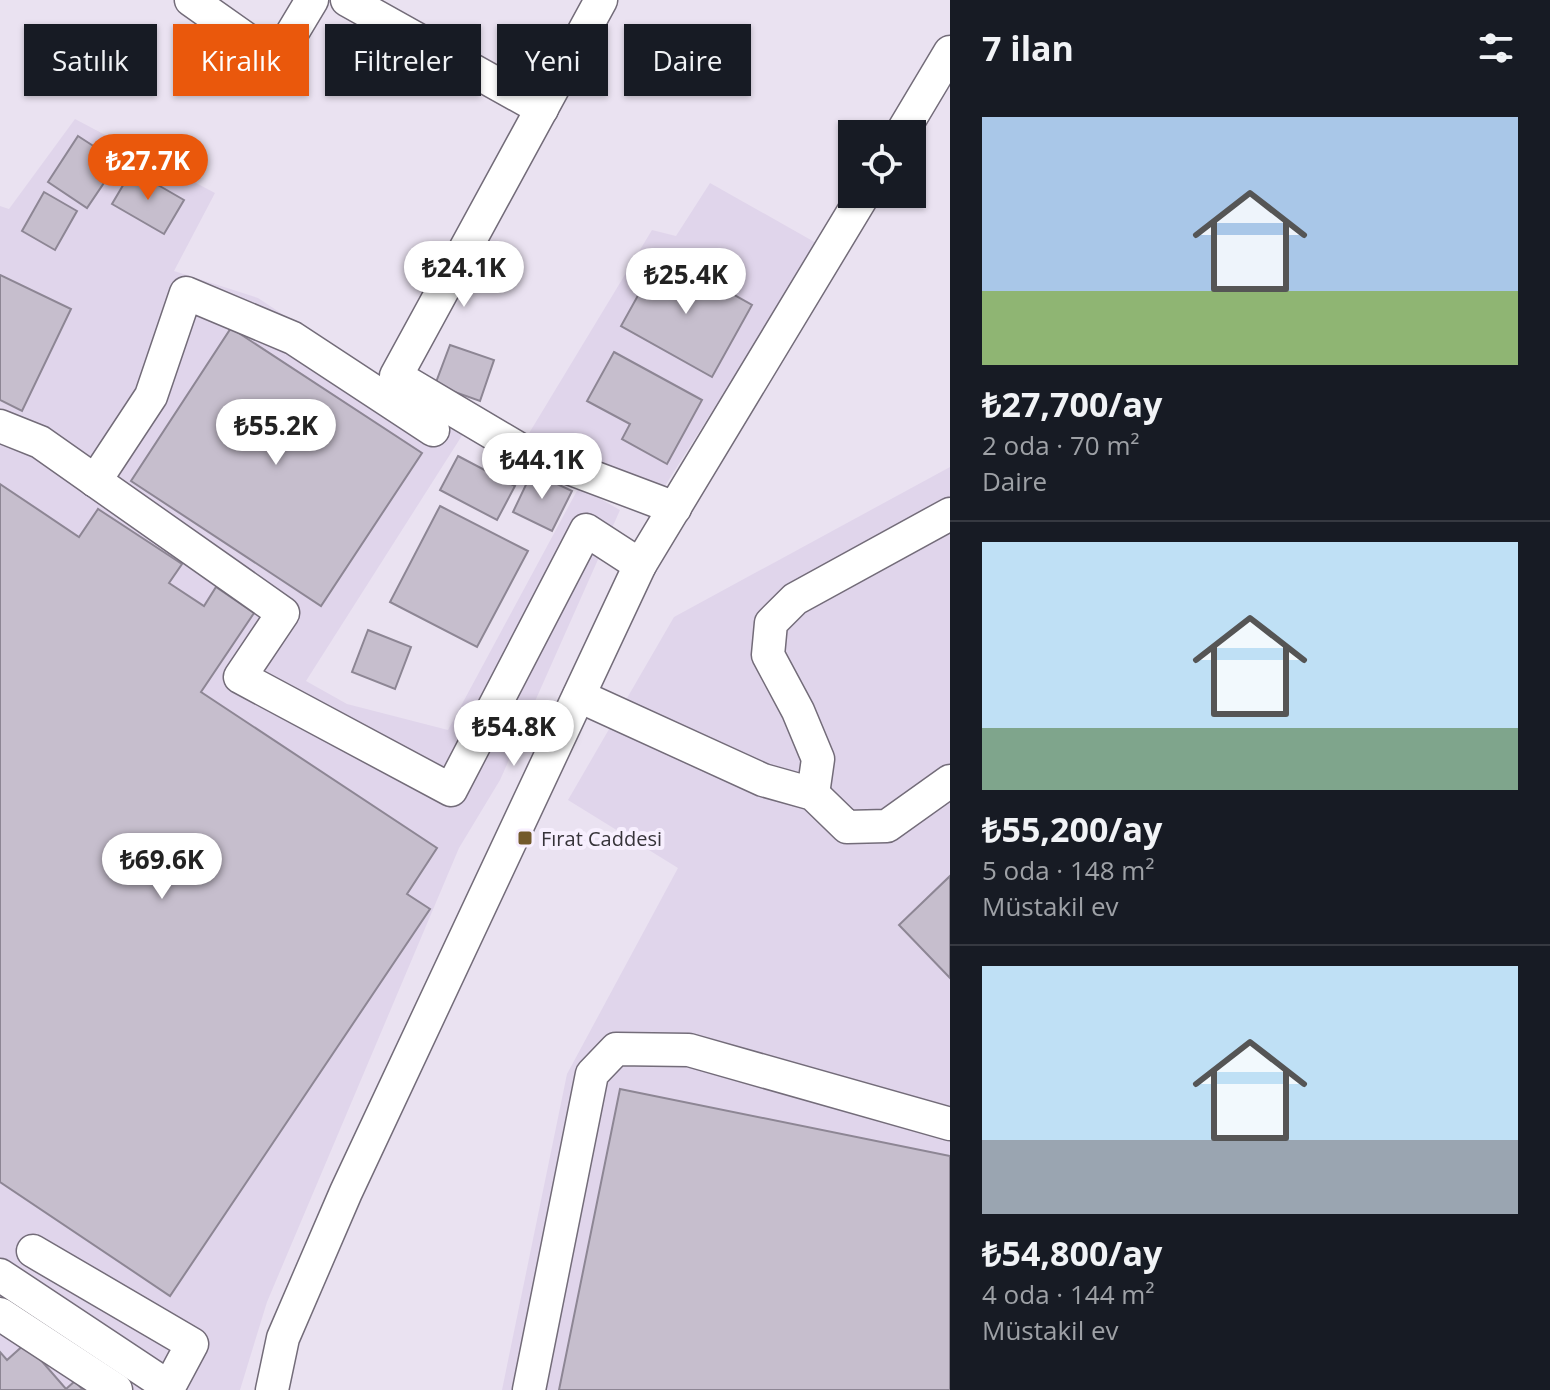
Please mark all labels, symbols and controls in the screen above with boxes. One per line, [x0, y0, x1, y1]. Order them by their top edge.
chip: Satılık [24, 24, 157, 96]
chip: Kiralık [173, 24, 309, 96]
chip: Filtreler [325, 24, 481, 96]
chip: Yeni [497, 24, 608, 96]
chip: Daire [624, 24, 751, 96]
text: 7 ilan [982, 25, 1074, 71]
icon: filters [1474, 26, 1518, 70]
map controls [838, 120, 926, 208]
button: locate [838, 120, 926, 208]
pin: ₺27.7K [83, 134, 213, 202]
text: ₺27.7K [106, 142, 190, 178]
icon: home [1178, 169, 1322, 313]
pin: ₺24.1K [399, 241, 529, 309]
pin: ₺25.4K [621, 248, 751, 316]
text: ₺24.1K [422, 249, 506, 285]
text: ₺25.4K [644, 256, 728, 292]
text: ₺27,700/ay [982, 381, 1162, 427]
pin: ₺55.2K [211, 399, 341, 467]
text: ₺55.2K [234, 407, 318, 443]
text: 2 oda · 70 m² [982, 427, 1140, 463]
pin: ₺44.1K [477, 433, 607, 501]
text: ₺44.1K [500, 441, 584, 477]
text: Daire [982, 463, 1047, 499]
icon: home [1178, 594, 1322, 738]
pin: ₺54.8K [449, 700, 579, 768]
text: ₺54.8K [472, 708, 556, 744]
text: ₺55,200/ay [982, 806, 1162, 852]
place label: Fırat Caddesi [541, 825, 662, 852]
marker: Fırat Caddesi [516, 829, 534, 847]
pin: ₺69.6K [97, 833, 227, 901]
text: ₺69.6K [120, 841, 204, 877]
text: 5 oda · 148 m² [982, 852, 1154, 888]
text: Müstakil ev [982, 888, 1119, 924]
icon: home [1178, 1018, 1322, 1162]
text: ₺54,800/ay [982, 1230, 1162, 1276]
text: 4 oda · 144 m² [982, 1276, 1154, 1312]
text: Müstakil ev [982, 1312, 1119, 1348]

